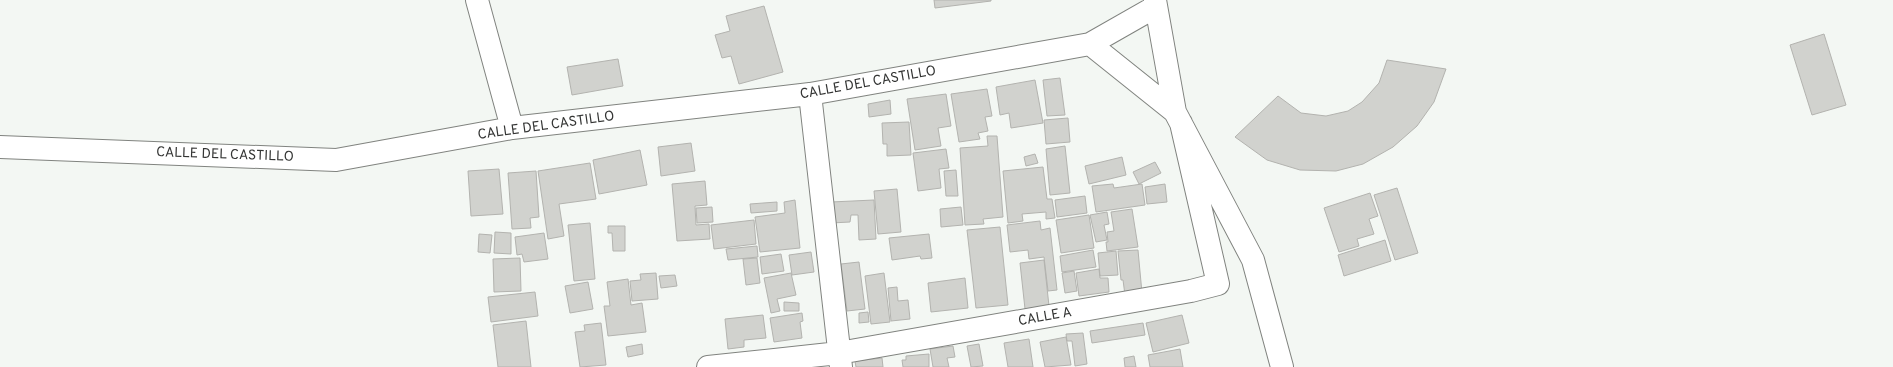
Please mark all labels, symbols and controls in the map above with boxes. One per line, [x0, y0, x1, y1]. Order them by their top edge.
street label: CALLE DEL CASTILLO [799, 63, 937, 103]
street label: CALLE DEL CASTILLO [477, 108, 615, 144]
street label: CALLE DEL CASTILLO [156, 144, 294, 166]
street label: CALLE A [1017, 304, 1073, 330]

